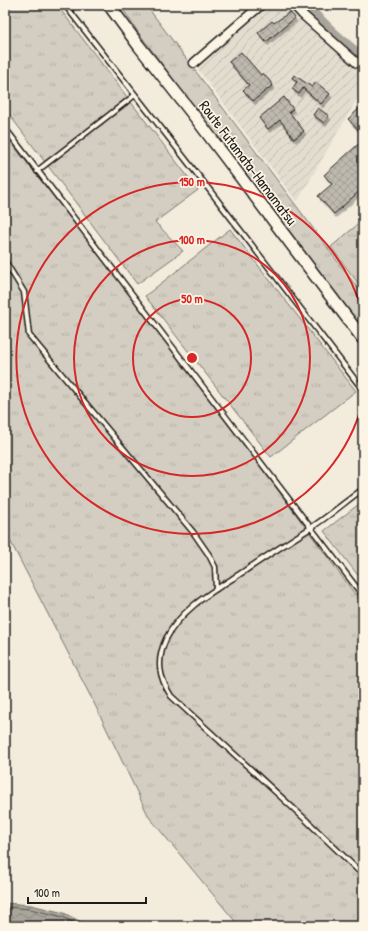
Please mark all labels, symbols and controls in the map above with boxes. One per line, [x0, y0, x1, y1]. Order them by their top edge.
street label: Route Futamata-Hamamatsu [194, 96, 302, 229]
text: 150 m [179, 173, 205, 190]
text: 100 m [179, 231, 205, 248]
text: 50 m [181, 290, 203, 307]
centre of rings [185, 351, 199, 365]
scale bar [28, 879, 146, 905]
text: 100 m [34, 884, 60, 901]

